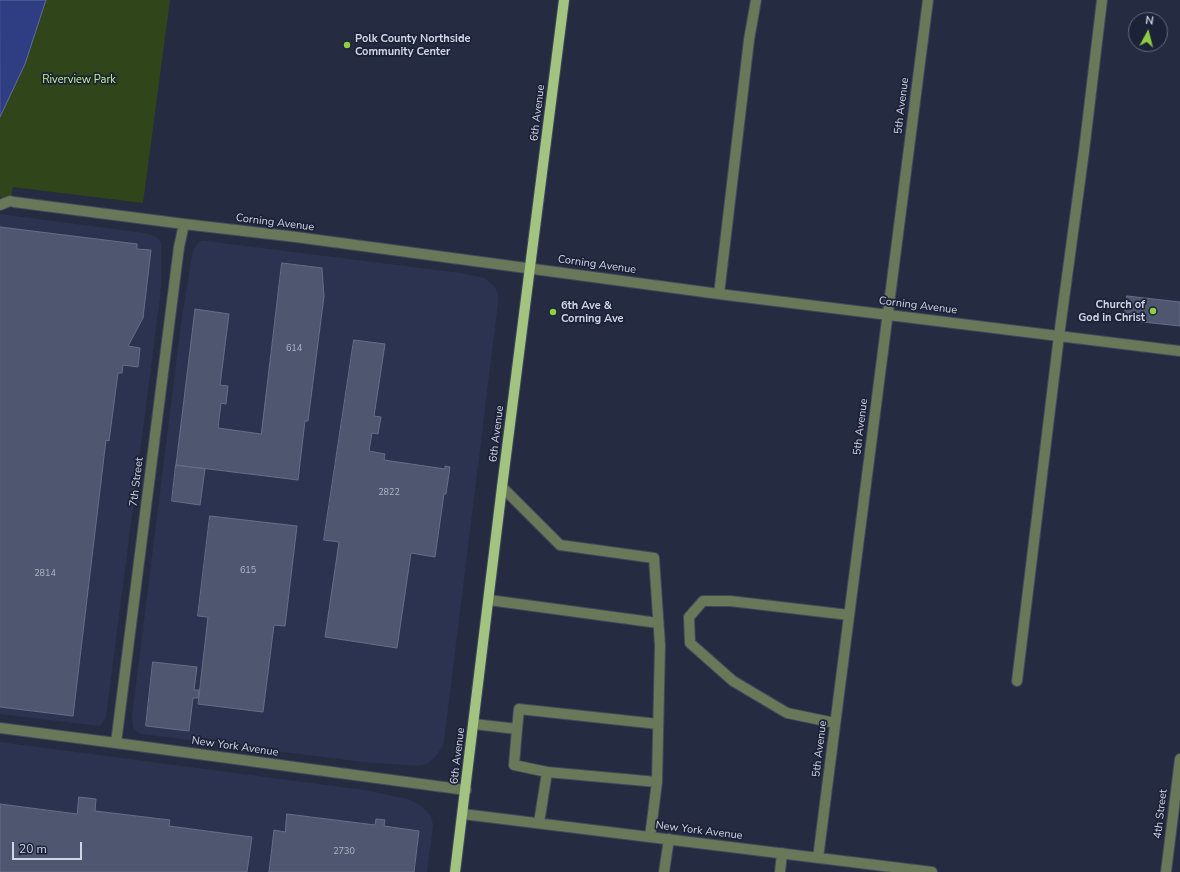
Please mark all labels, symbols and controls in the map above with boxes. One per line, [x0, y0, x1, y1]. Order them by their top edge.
north arrow [1128, 12, 1168, 52]
text: N [1144, 13, 1154, 29]
place label: Polk County Northside Community Center [355, 32, 470, 58]
marker: Polk County Northside Community Center [342, 40, 352, 50]
park label: Riverview Park [42, 73, 116, 87]
street label: 5th Avenue [892, 77, 912, 135]
street label: 6th Avenue [528, 84, 548, 142]
street label: Corning Avenue [235, 212, 315, 234]
street label: Corning Avenue [557, 253, 637, 277]
street label: Corning Avenue [878, 295, 958, 317]
place label: Church of God in Christ [1078, 298, 1145, 324]
place label: 6th Ave & Corning Ave [561, 299, 624, 325]
marker: Church of God in Christ [1148, 306, 1158, 316]
marker: 6th Ave & Corning Ave [548, 307, 558, 317]
house number: 614 [286, 344, 302, 354]
street label: 5th Avenue [851, 398, 871, 456]
street label: 6th Avenue [487, 405, 507, 463]
street label: 7th Street [127, 457, 147, 507]
house number: 2822 [378, 488, 400, 498]
house number: 615 [240, 566, 256, 576]
house number: 2814 [34, 569, 56, 579]
street label: 5th Avenue [810, 720, 830, 778]
street label: 6th Avenue [448, 727, 468, 785]
street label: New York Avenue [191, 734, 279, 760]
street label: 4th Street [1151, 789, 1171, 839]
street label: New York Avenue [655, 819, 743, 843]
scale bar [14, 834, 84, 860]
text: 20 m [19, 841, 47, 857]
house number: 2730 [333, 847, 355, 857]

